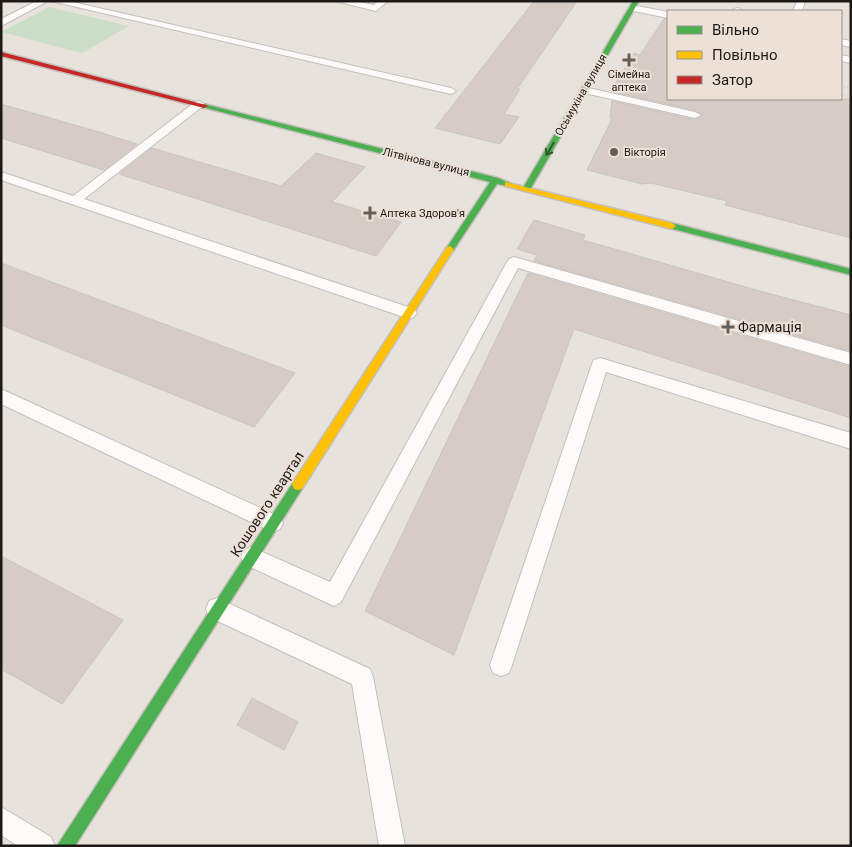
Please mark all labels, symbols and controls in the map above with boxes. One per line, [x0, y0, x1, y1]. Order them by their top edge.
legend [667, 10, 842, 100]
text: Вільно [712, 21, 759, 39]
text: Повільно [712, 46, 778, 64]
street label: Осьмухіна вулиця [552, 52, 610, 138]
marker: Сімейна аптека [623, 54, 635, 66]
place label: Сімейна аптека [608, 68, 650, 94]
text: Затор [712, 71, 753, 89]
one-way arrow [544, 142, 554, 156]
street label: Літвінова вулиця [381, 145, 471, 179]
marker: Вікторія [608, 146, 620, 158]
place label: Вікторія [624, 146, 666, 159]
marker: Аптека Здоров'я [364, 207, 376, 219]
place label: Аптека Здоров'я [380, 207, 465, 220]
place label: Фармація [738, 319, 802, 335]
marker: Фармація [722, 321, 734, 333]
street label: Кошового квартал [227, 448, 307, 560]

